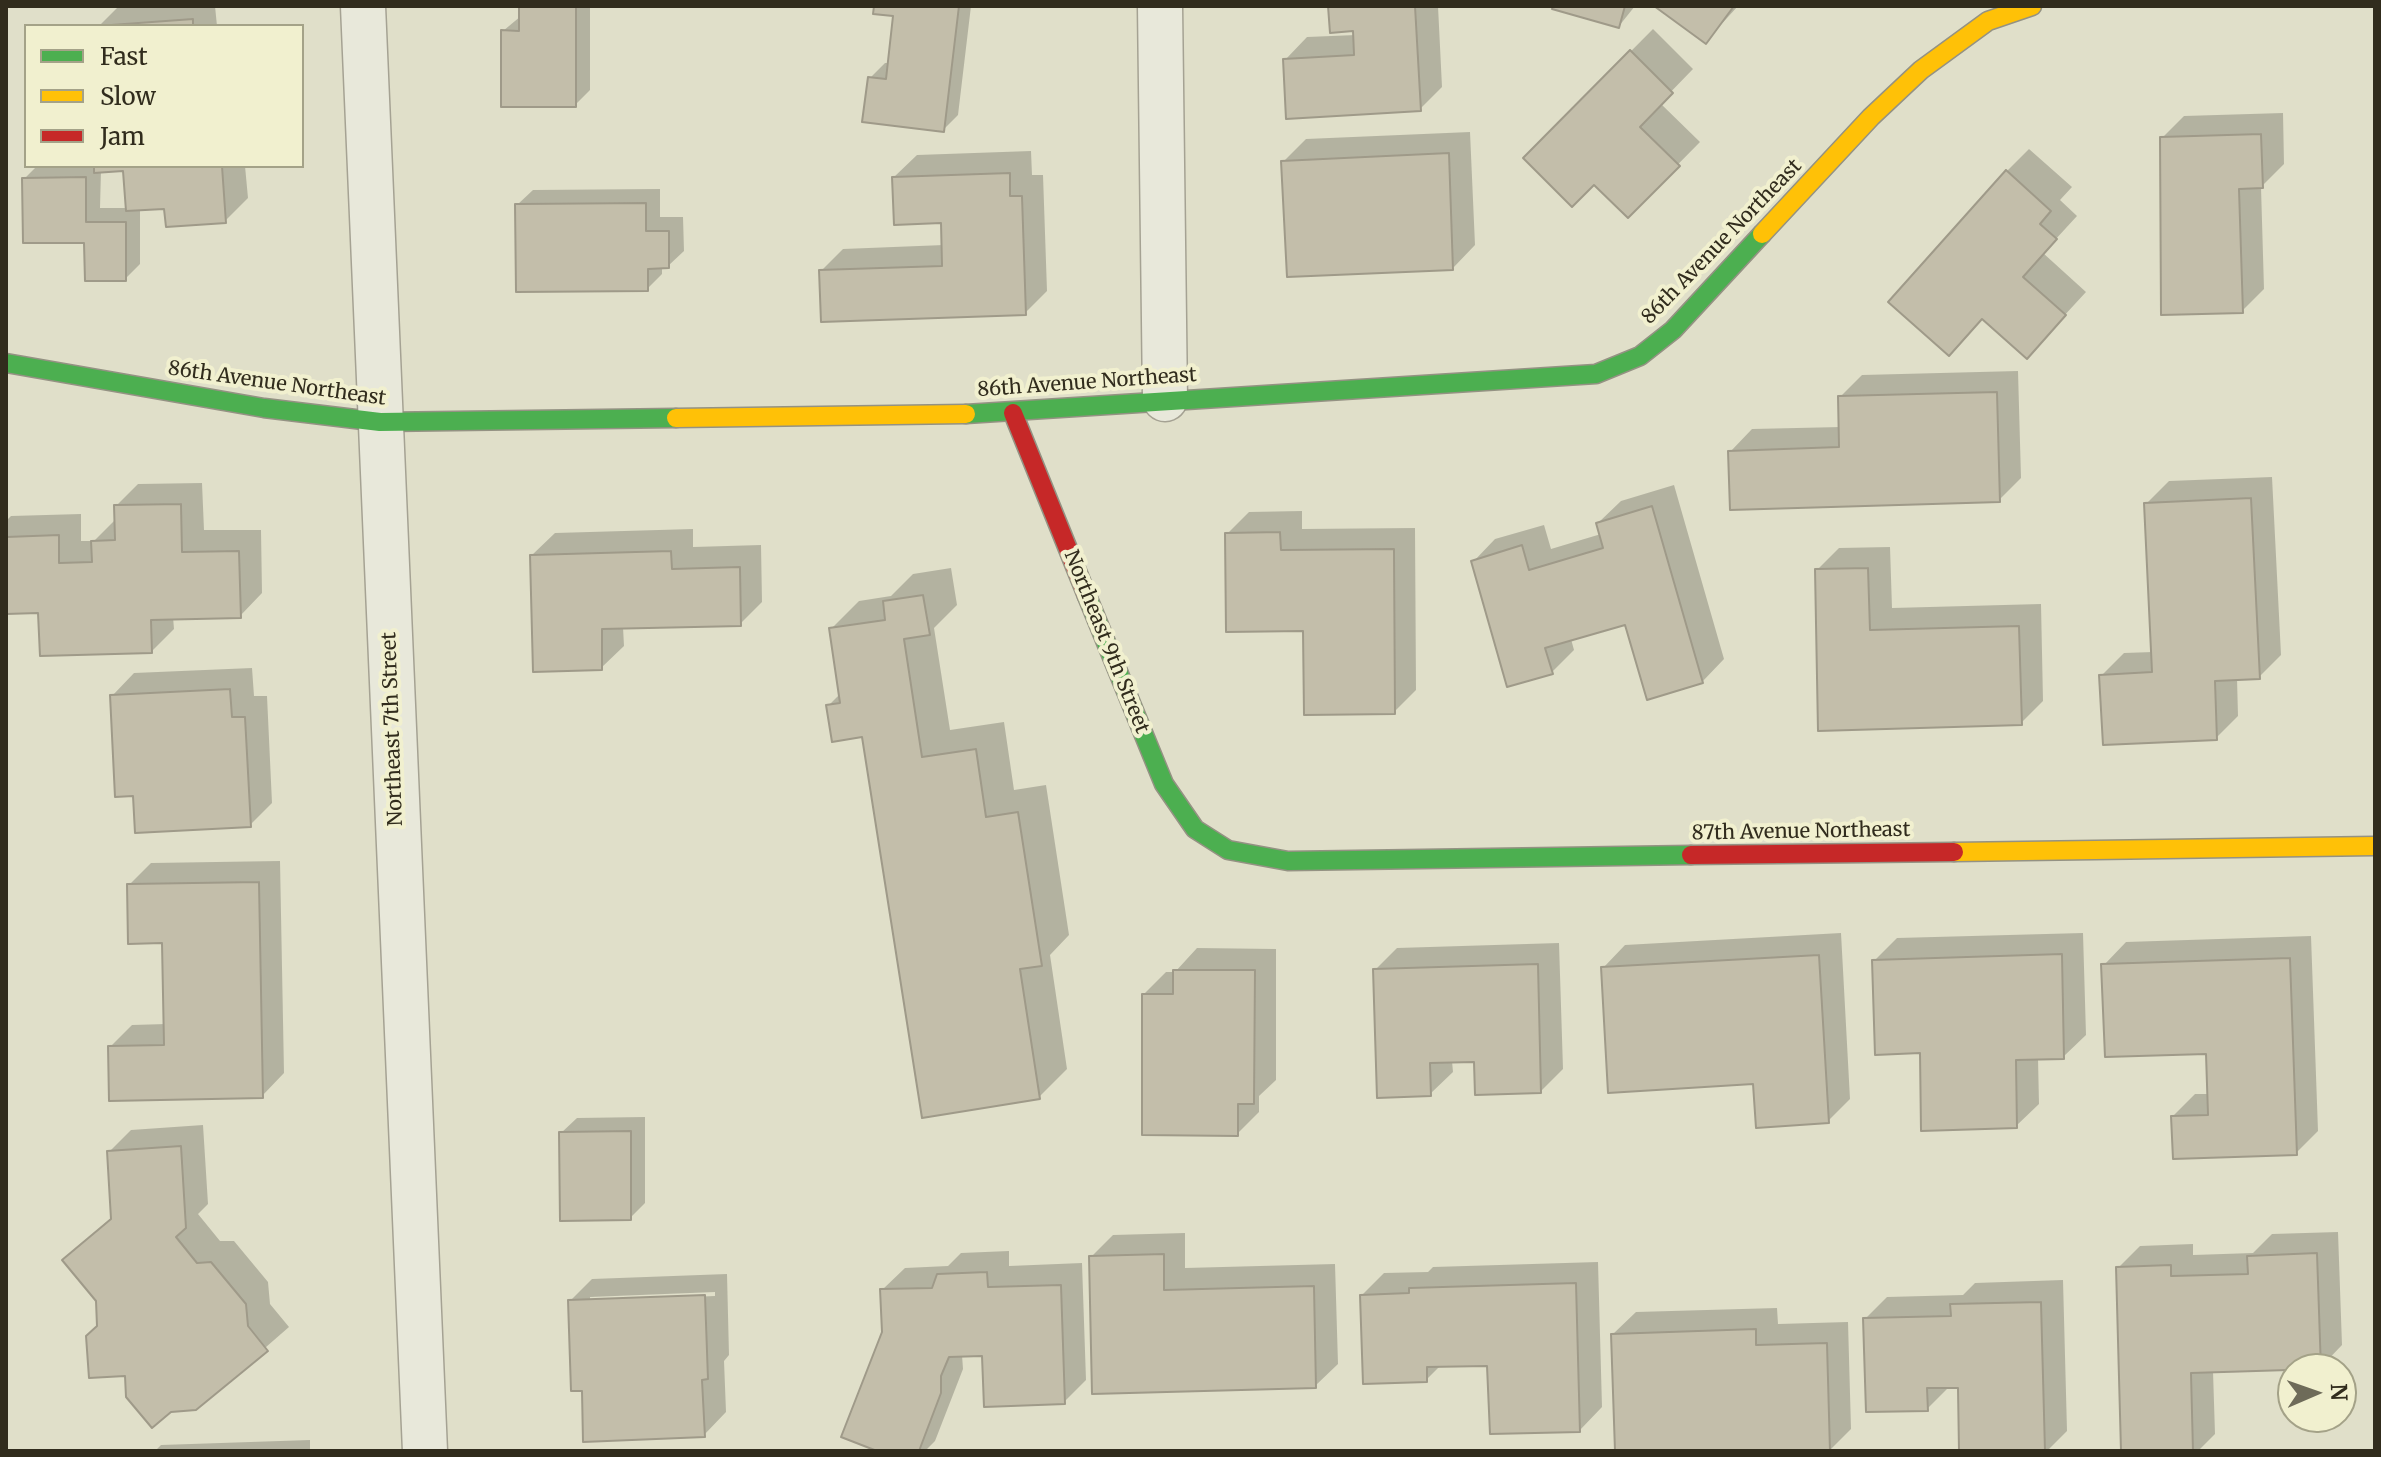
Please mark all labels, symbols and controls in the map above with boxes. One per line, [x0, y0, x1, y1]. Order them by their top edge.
legend [24, 24, 304, 168]
text: Fast [100, 41, 148, 72]
text: Slow [100, 81, 156, 112]
text: Jam [100, 121, 145, 152]
street label: 86th Avenue Northeast [1637, 155, 1807, 329]
street label: 86th Avenue Northeast [166, 357, 388, 411]
street label: 86th Avenue Northeast [976, 363, 1198, 403]
street label: Northeast 9th Street [1058, 547, 1154, 737]
street label: Northeast 7th Street [378, 631, 408, 827]
street label: 87th Avenue Northeast [1691, 818, 1911, 846]
north arrow [2277, 1353, 2357, 1433]
text: N [2325, 1383, 2353, 1401]

